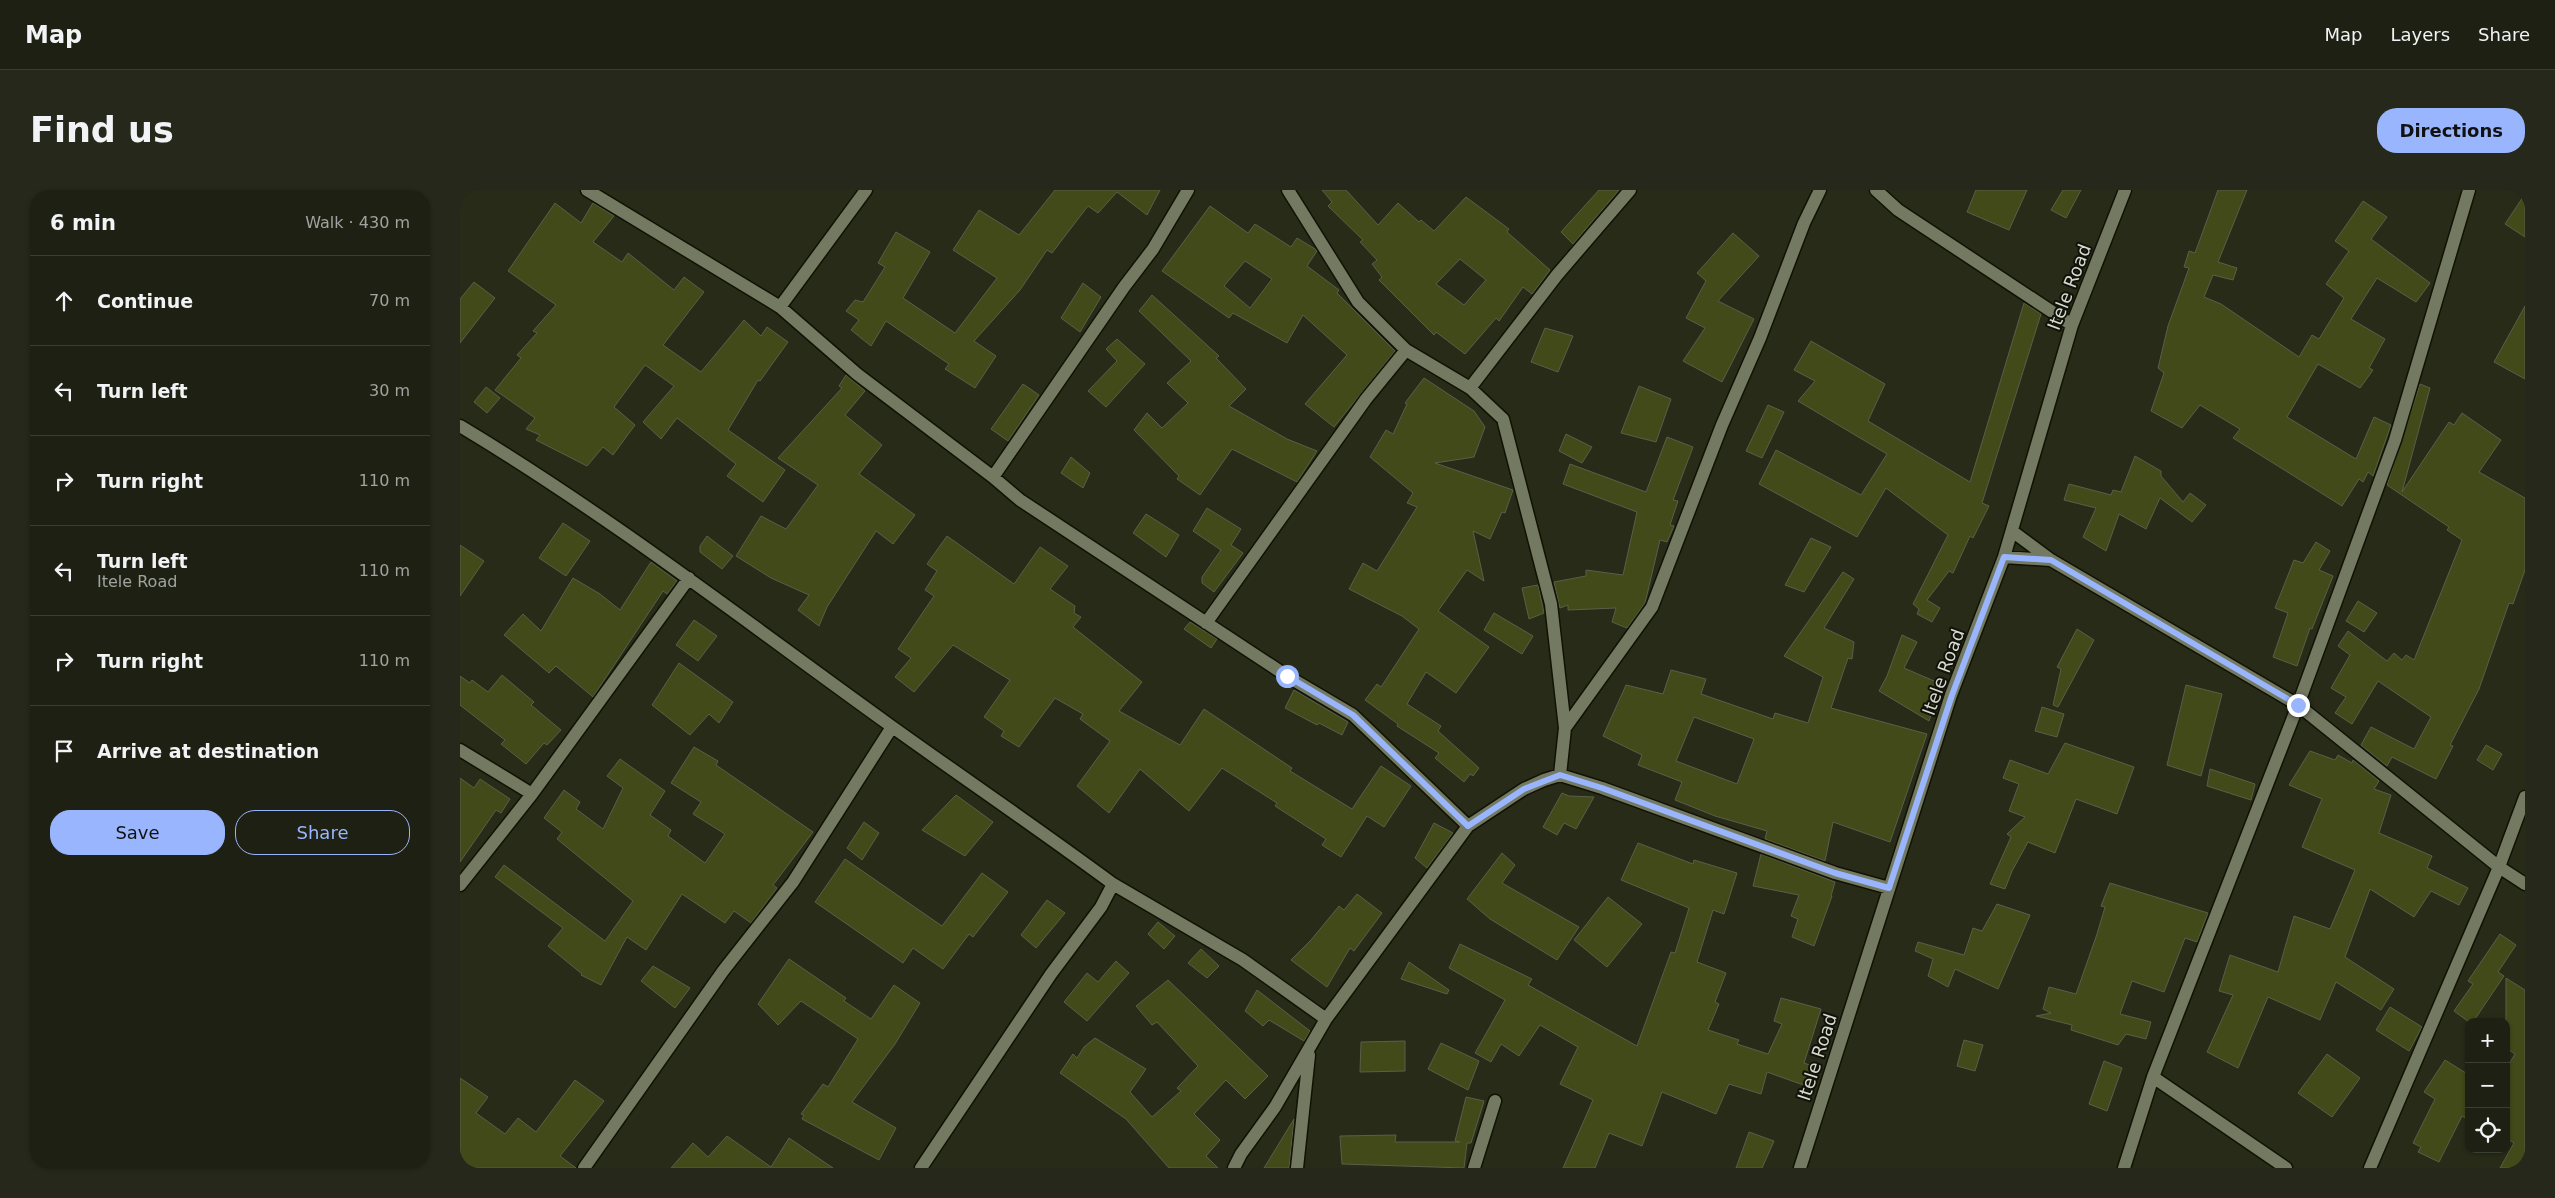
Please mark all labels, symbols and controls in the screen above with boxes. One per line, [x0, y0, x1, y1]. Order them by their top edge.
text: Map [25, 21, 82, 49]
text: Map [2324, 24, 2362, 45]
text: Layers [2390, 24, 2450, 45]
text: Share [2478, 24, 2530, 45]
button: Directions [2377, 108, 2525, 153]
text: Find us [30, 110, 174, 150]
text: 6 min [50, 211, 116, 235]
text: Walk · 430 m [305, 213, 410, 232]
street label: Itele Road [2043, 241, 2095, 333]
icon: ahead [50, 287, 78, 315]
text: Continue [97, 290, 193, 312]
text: 70 m [369, 291, 410, 310]
icon: left [50, 377, 78, 405]
text: Turn left [97, 380, 188, 402]
text: 30 m [369, 381, 410, 400]
icon: right [50, 467, 78, 495]
text: Turn right [97, 470, 203, 492]
text: 110 m [359, 471, 410, 490]
text: Turn left [97, 550, 188, 572]
icon: left [50, 557, 78, 585]
text: 110 m [359, 561, 410, 580]
text: Itele Road [97, 572, 177, 591]
street label: Itele Road [1918, 626, 1968, 718]
icon: right [50, 647, 78, 675]
text: Turn right [97, 650, 203, 672]
text: 110 m [359, 651, 410, 670]
route start [1276, 665, 1299, 688]
route end [2287, 694, 2310, 717]
icon: arrive [50, 737, 78, 765]
text: Arrive at destination [97, 740, 319, 762]
button: Save [50, 810, 225, 855]
button: Share [235, 810, 410, 855]
street label: Itele Road [1793, 1011, 1841, 1103]
map controls [2465, 1018, 2510, 1153]
button: + [2465, 1018, 2510, 1063]
button: − [2465, 1063, 2510, 1108]
button: locate [2465, 1108, 2510, 1153]

